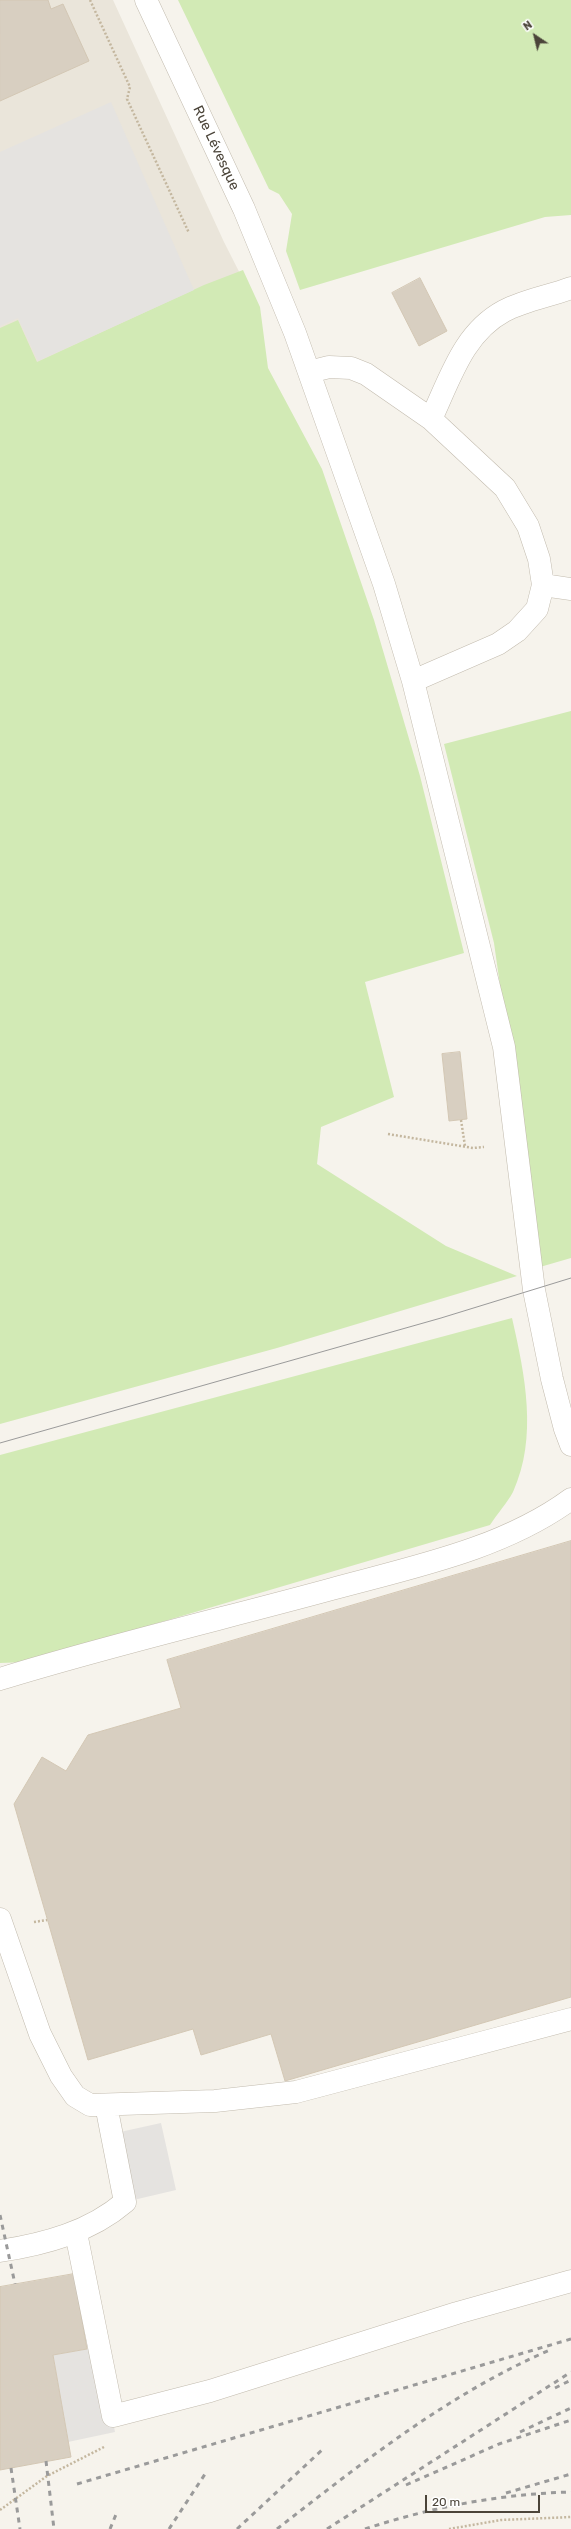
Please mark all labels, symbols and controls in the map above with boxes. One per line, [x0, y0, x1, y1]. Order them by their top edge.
north arrow [515, 16, 555, 56]
text: N [521, 18, 535, 33]
street label: Rue Lévesque [189, 103, 243, 193]
scale bar [427, 2487, 542, 2513]
text: 20 m [432, 2495, 460, 2509]

